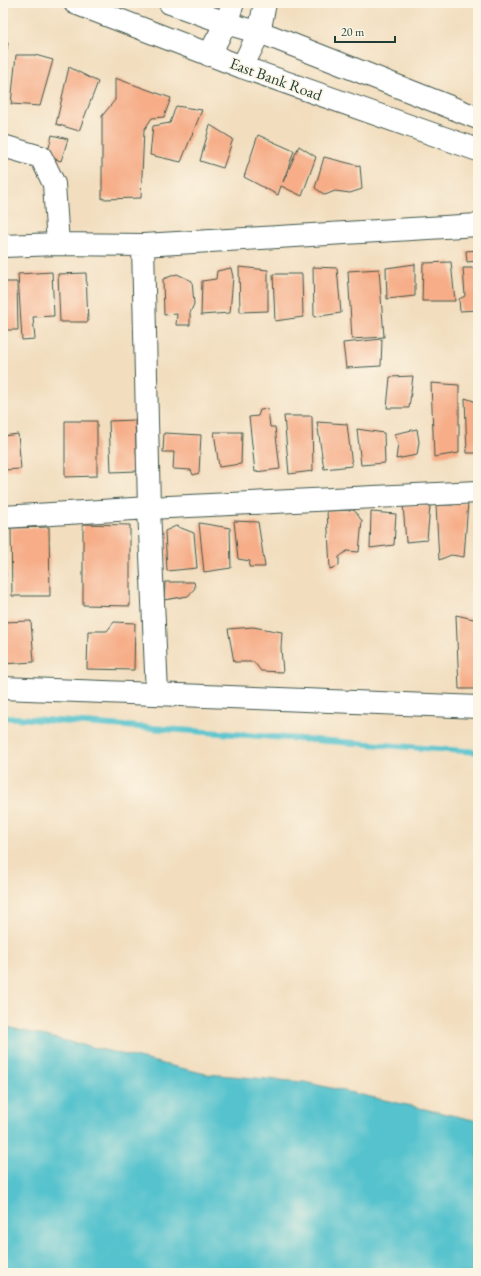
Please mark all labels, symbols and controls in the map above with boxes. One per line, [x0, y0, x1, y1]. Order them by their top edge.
scale bar [335, 18, 395, 44]
text: 20 m [341, 24, 365, 40]
street label: East Bank Road [227, 53, 326, 106]

